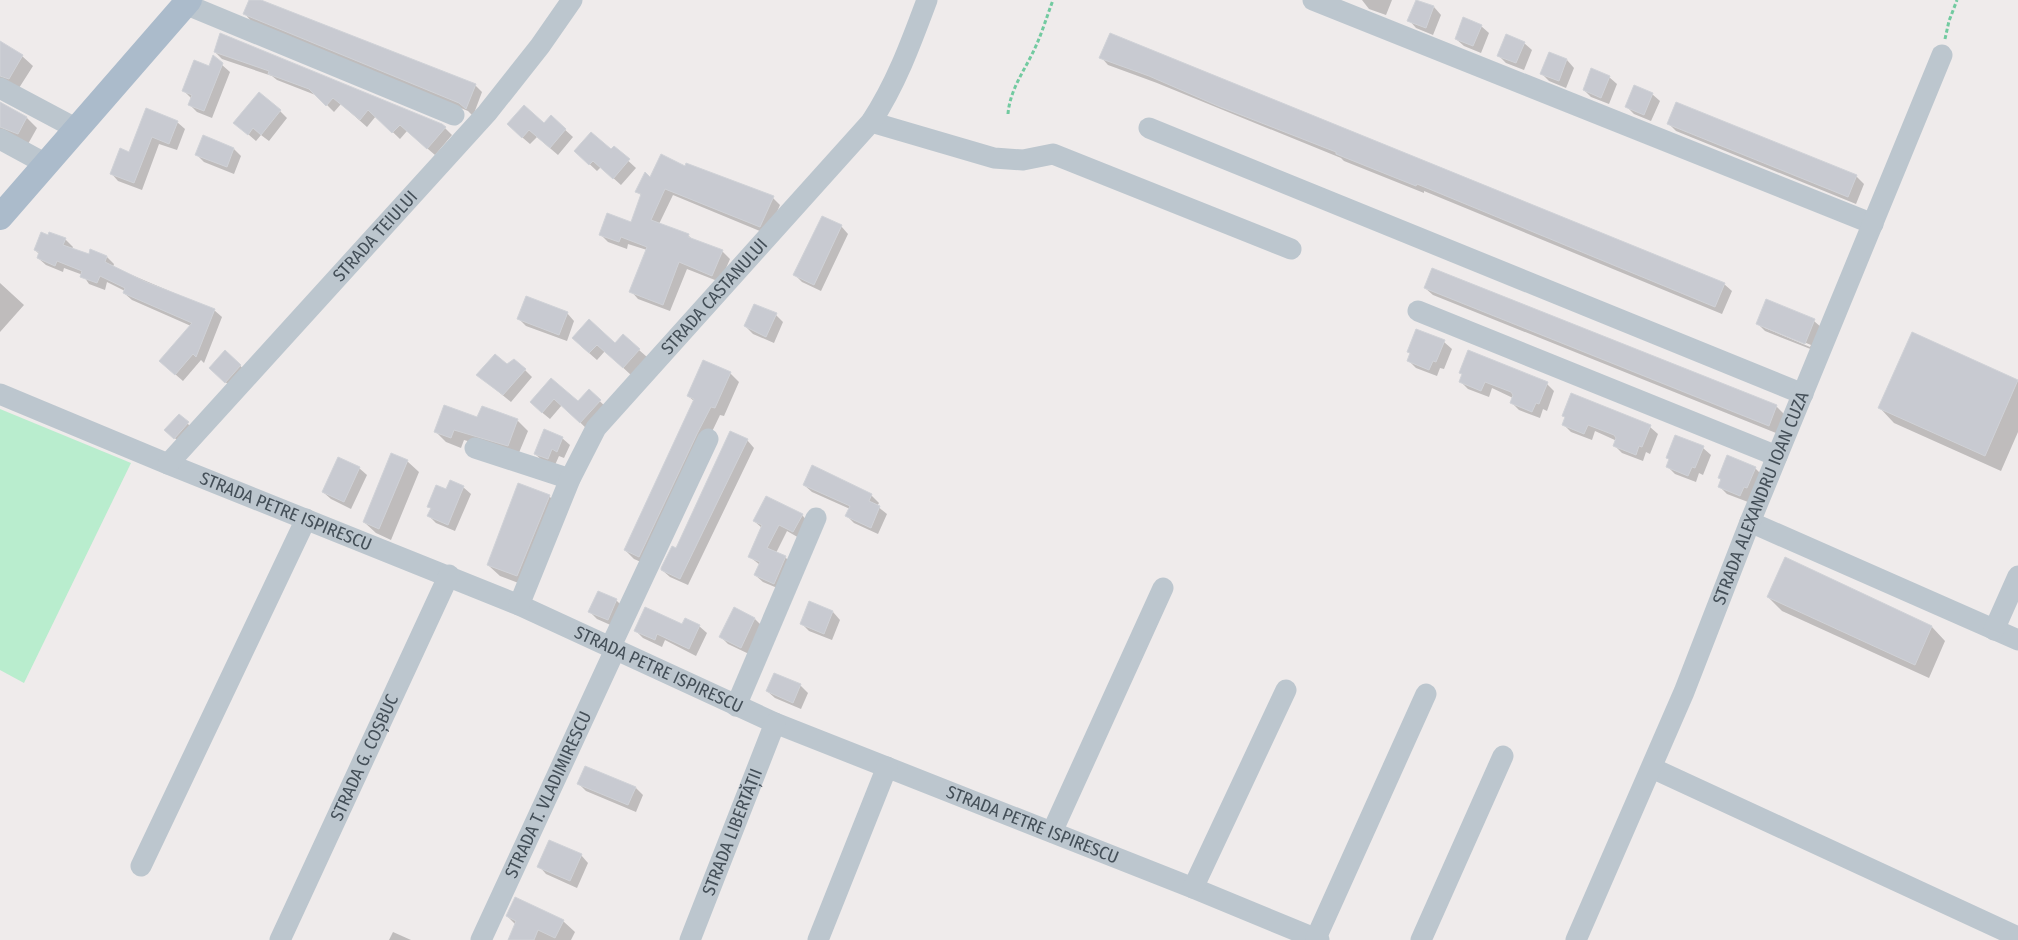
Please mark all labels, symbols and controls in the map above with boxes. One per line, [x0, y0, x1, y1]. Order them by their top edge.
street label: STRADA TEIULUI [328, 186, 422, 286]
street label: STRADA CASTANULUI [656, 234, 772, 359]
street label: STRADA ALEXANDRU IOAN CUZA [1708, 388, 1814, 608]
street label: STRADA PETRE ISPIRESCU [197, 467, 375, 556]
street label: STRADA PETRE ISPIRESCU [571, 621, 746, 718]
street label: STRADA G. COȘBUC [326, 691, 403, 824]
street label: STRADA T. VLADIMIRESCU [500, 708, 596, 882]
street label: STRADA LIBERTĂȚII [698, 765, 767, 899]
street label: STRADA PETRE ISPIRESCU [943, 781, 1122, 869]

